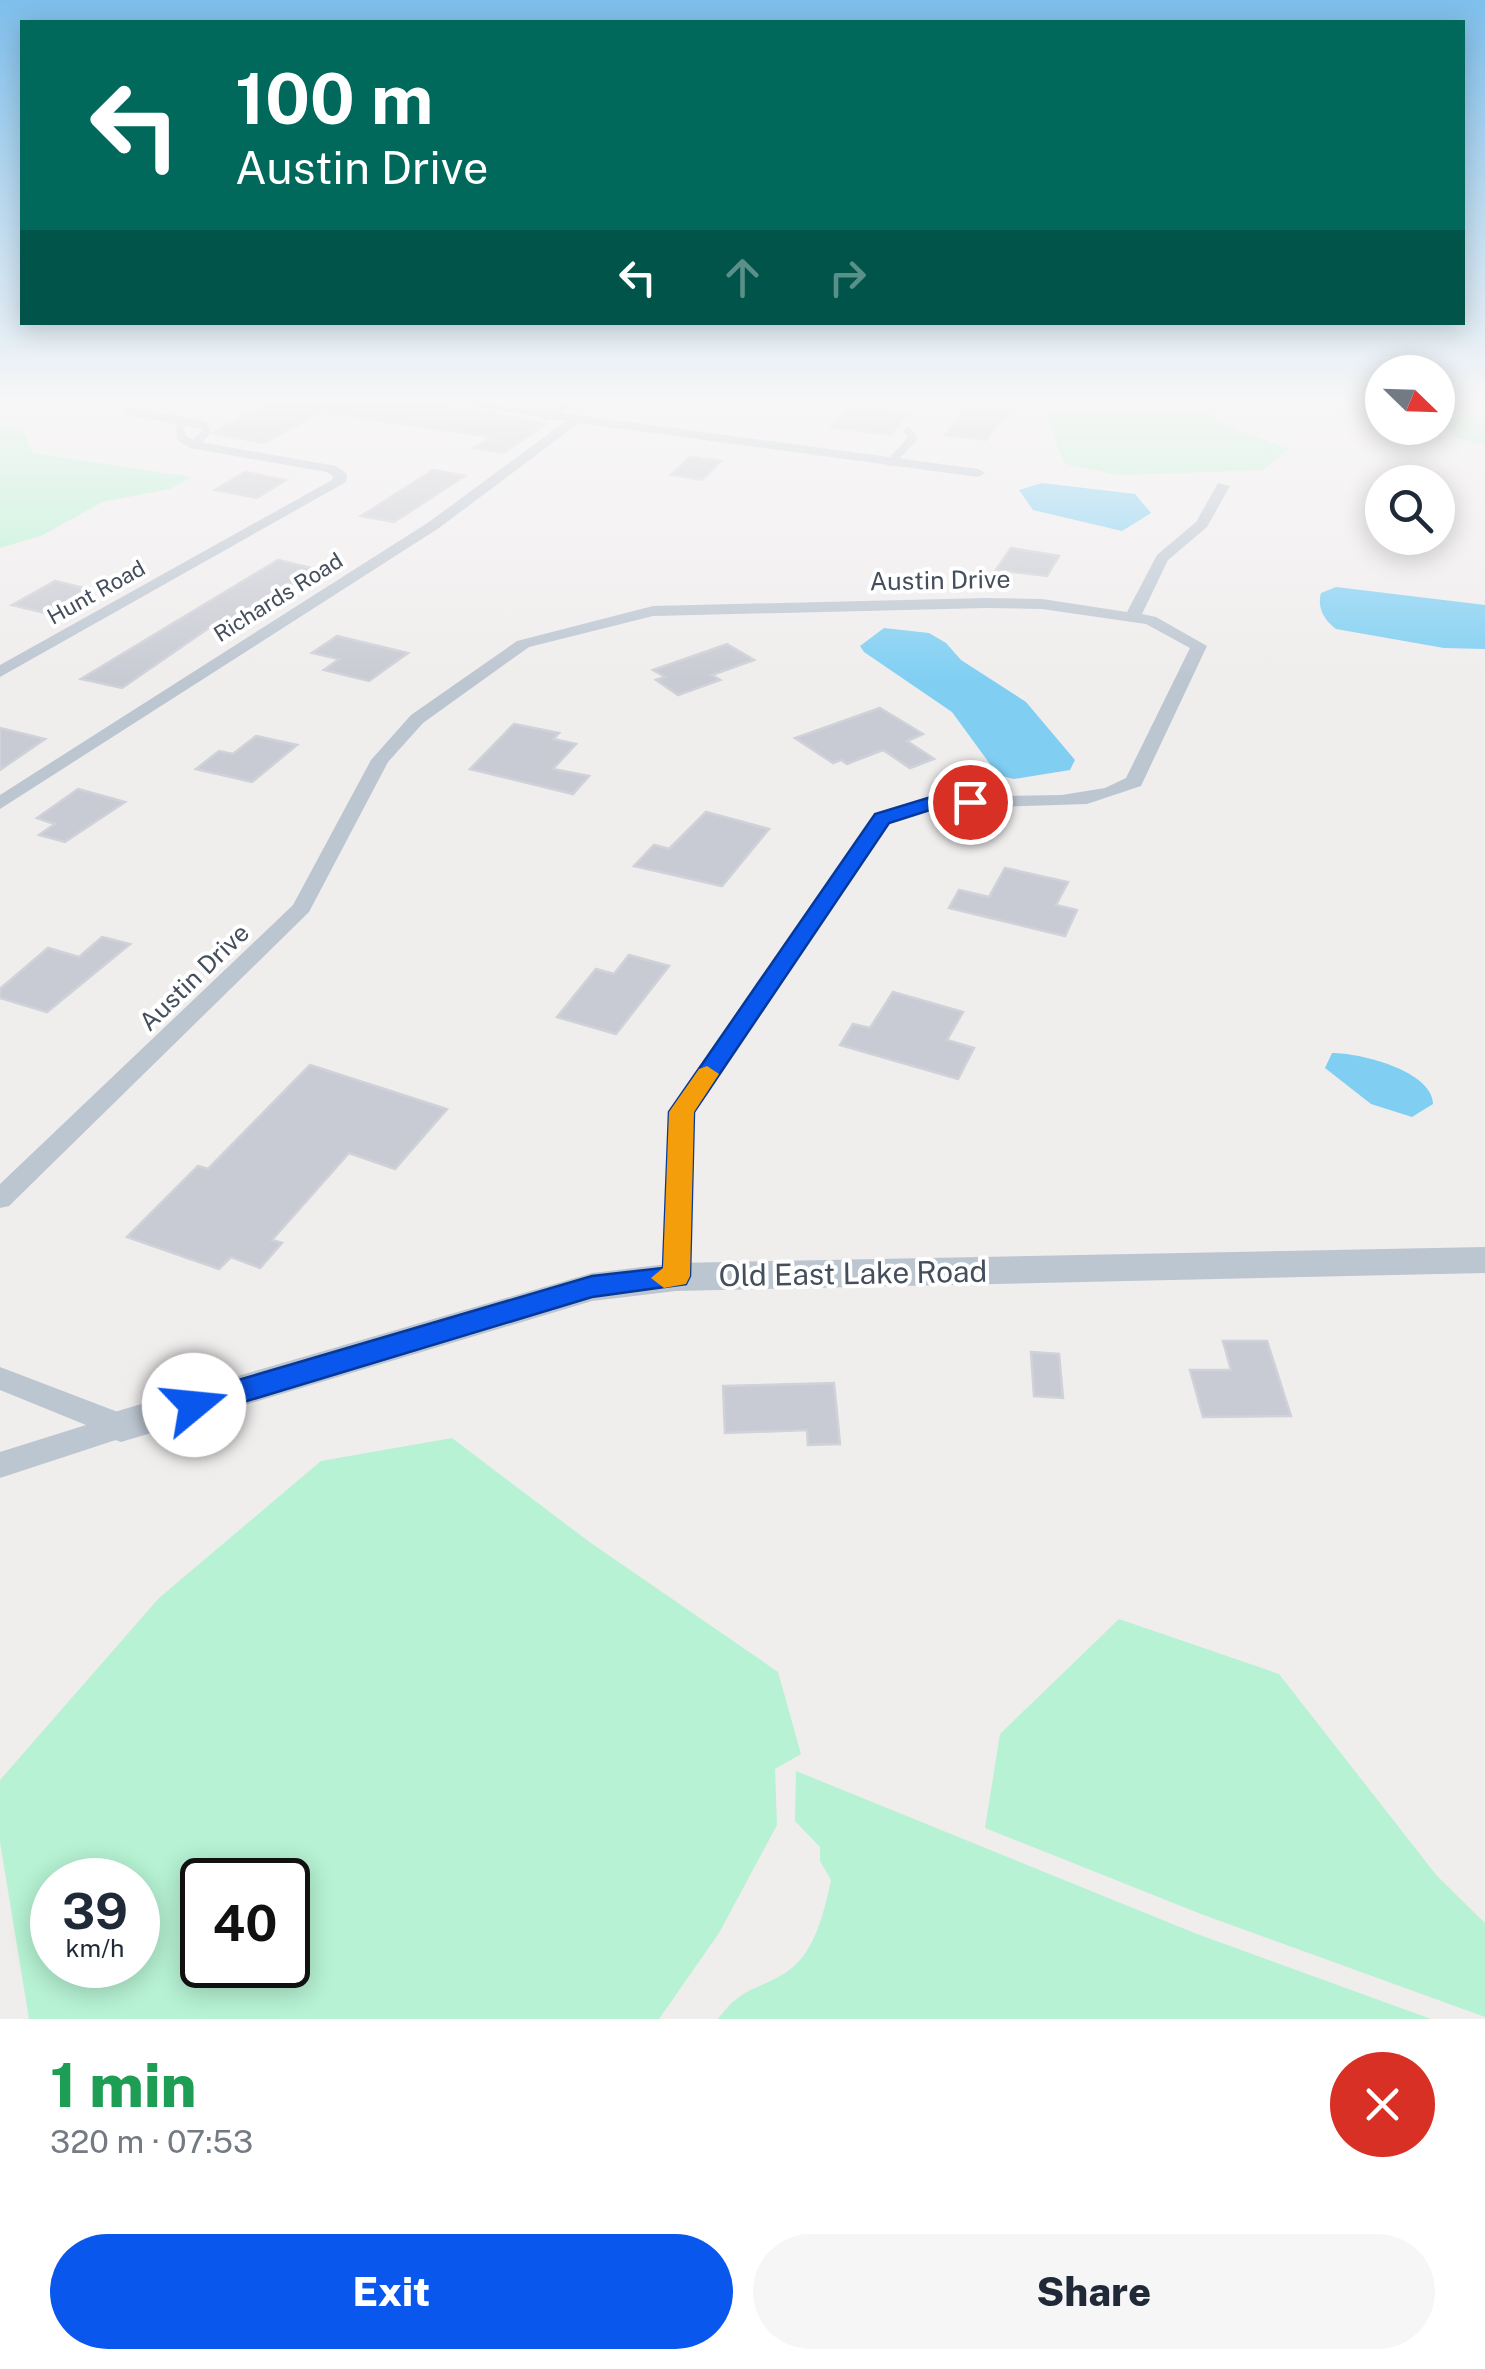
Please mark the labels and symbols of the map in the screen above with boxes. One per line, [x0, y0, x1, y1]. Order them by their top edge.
north arrow [1365, 355, 1455, 445]
street label: Richards Road [209, 547, 347, 647]
street label: Hunt Road [42, 554, 150, 630]
street label: Austin Drive [869, 564, 1011, 596]
pin [928, 760, 1013, 845]
street label: Austin Drive [133, 917, 255, 1037]
street label: Old East Lake Road [718, 1253, 988, 1293]
position arrow [142, 1353, 246, 1457]
speed limit sign: 40 [180, 1858, 310, 1988]

